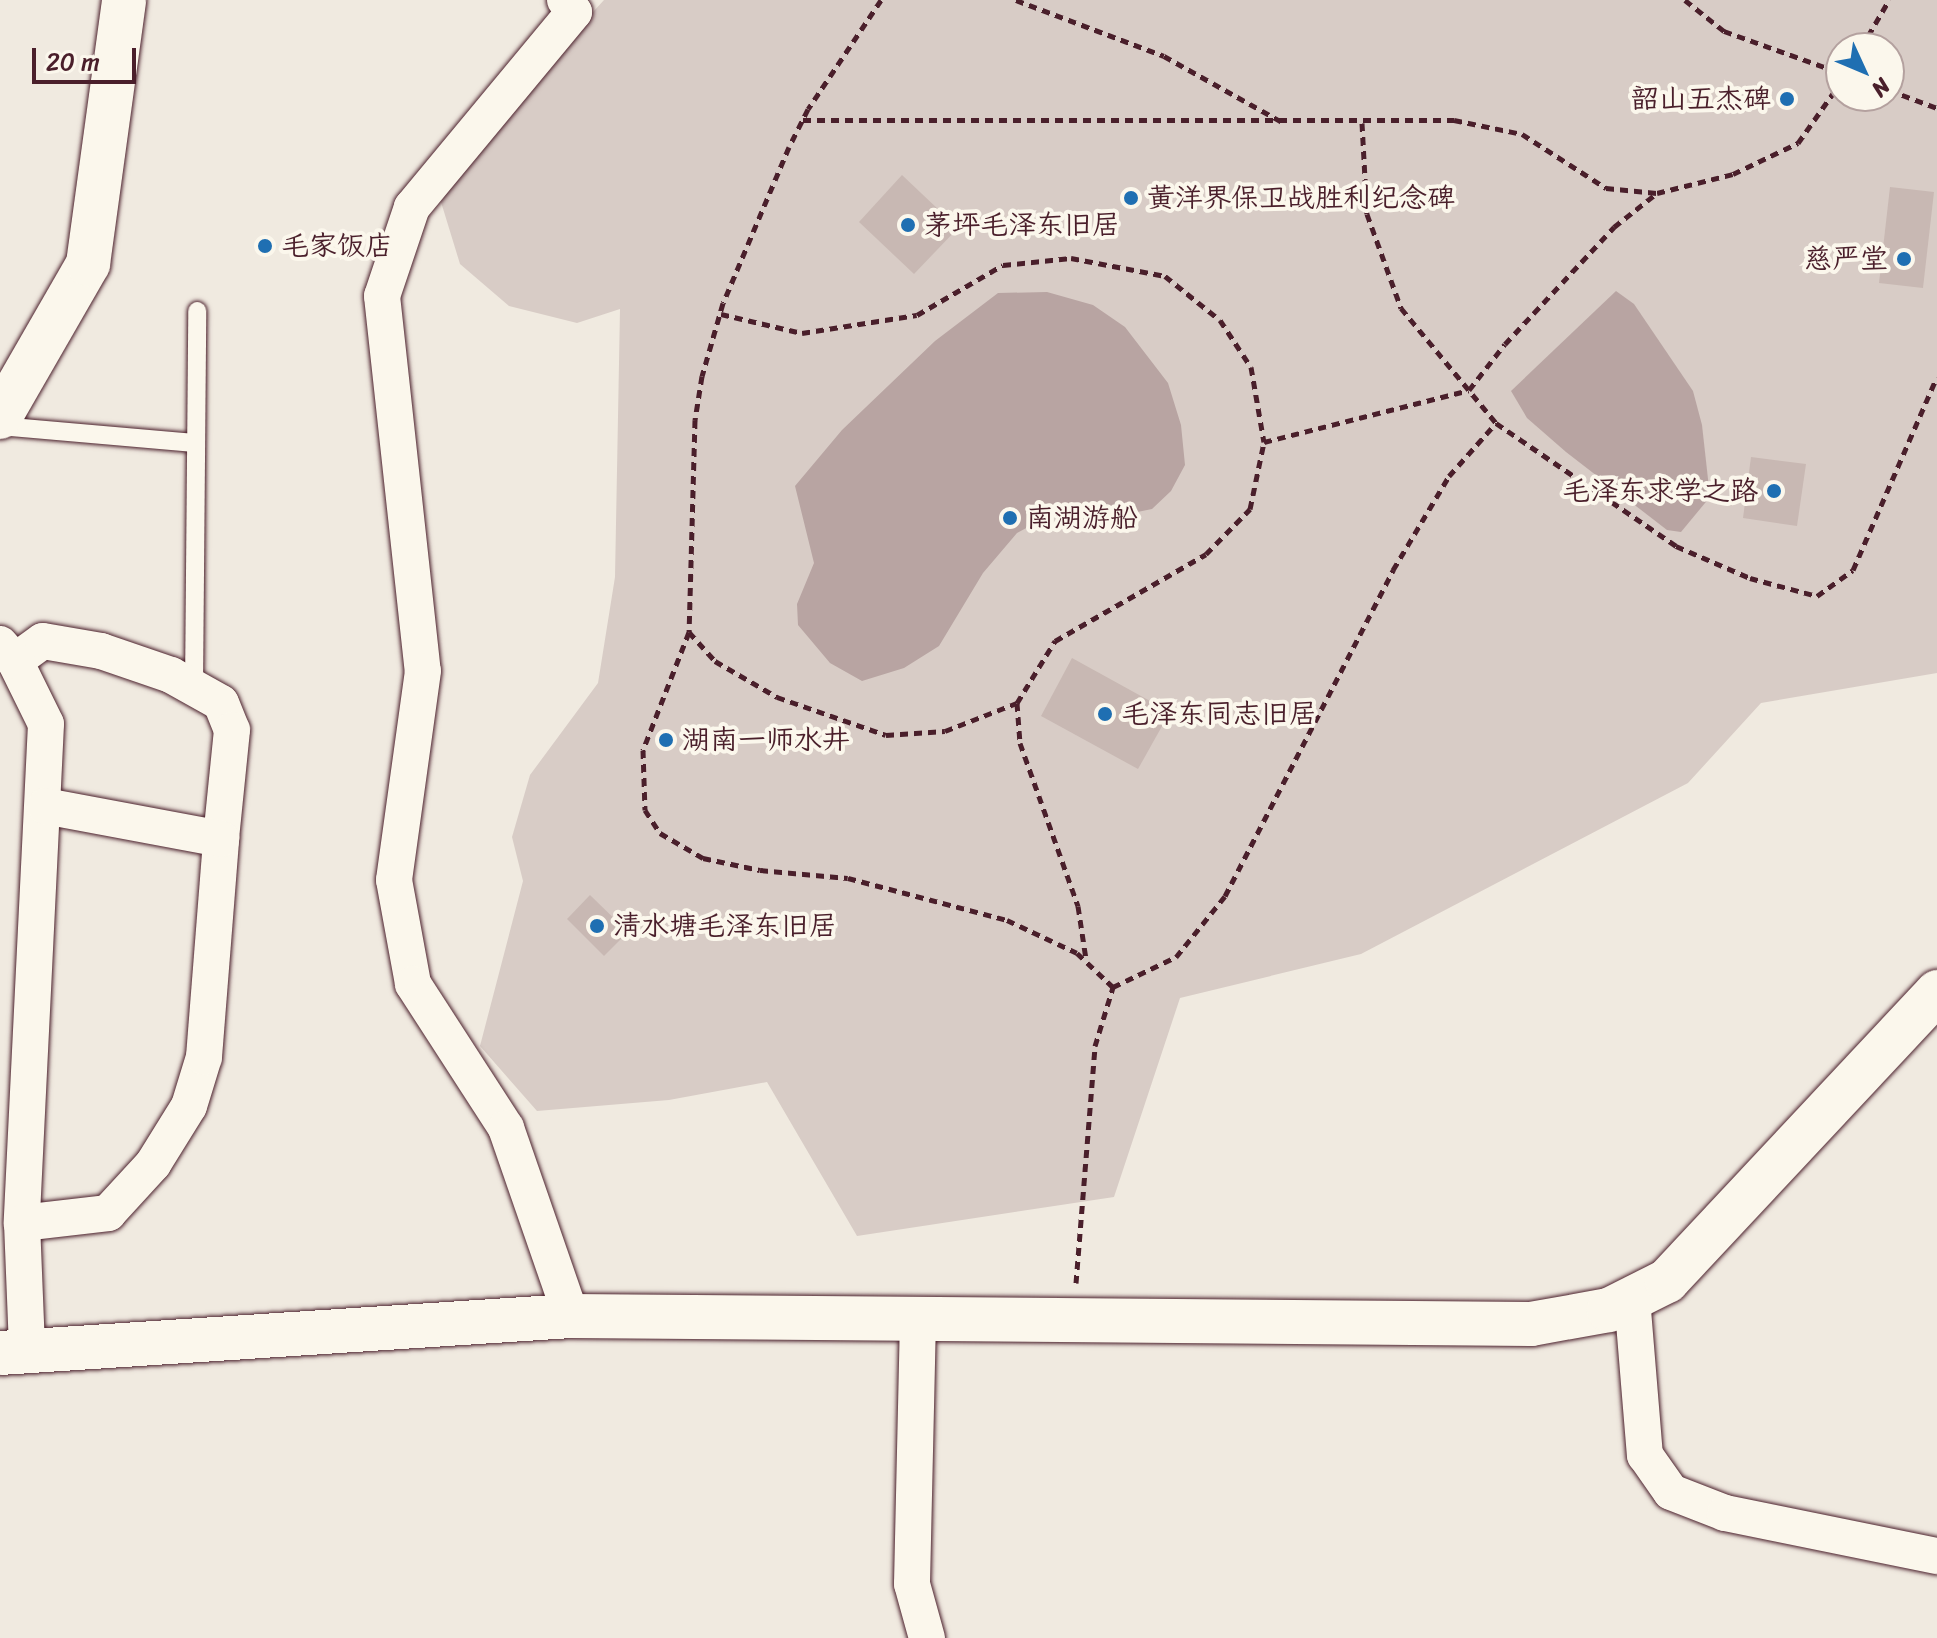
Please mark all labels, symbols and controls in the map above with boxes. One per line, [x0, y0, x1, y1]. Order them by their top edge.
scale bar [36, 32, 140, 82]
north arrow [1825, 32, 1905, 112]
text: 20 m [46, 41, 100, 83]
text: N [1862, 69, 1901, 107]
place label: 韶山五杰碑 [1631, 82, 1771, 116]
marker: 韶山五杰碑 [1778, 90, 1796, 108]
place label: 黄洋界保卫战胜利纪念碑 [1147, 181, 1455, 215]
marker: 黄洋界保卫战胜利纪念碑 [1122, 189, 1140, 207]
place label: 茅坪毛泽东旧居 [924, 208, 1120, 242]
marker: 茅坪毛泽东旧居 [899, 216, 917, 234]
place label: 毛家饭店 [281, 229, 393, 263]
marker: 毛家饭店 [256, 237, 274, 255]
place label: 慈严堂 [1804, 242, 1888, 276]
marker: 慈严堂 [1895, 250, 1913, 268]
place label: 毛泽东求学之路 [1562, 474, 1758, 508]
marker: 毛泽东求学之路 [1765, 482, 1783, 500]
place label: 南湖游船 [1026, 501, 1138, 535]
marker: 南湖游船 [1001, 509, 1019, 527]
place label: 毛泽东同志旧居 [1121, 697, 1317, 731]
marker: 毛泽东同志旧居 [1096, 705, 1114, 723]
place label: 湖南一师水井 [682, 723, 850, 757]
marker: 湖南一师水井 [657, 731, 675, 749]
place label: 清水塘毛泽东旧居 [613, 909, 837, 943]
marker: 清水塘毛泽东旧居 [588, 917, 606, 935]

